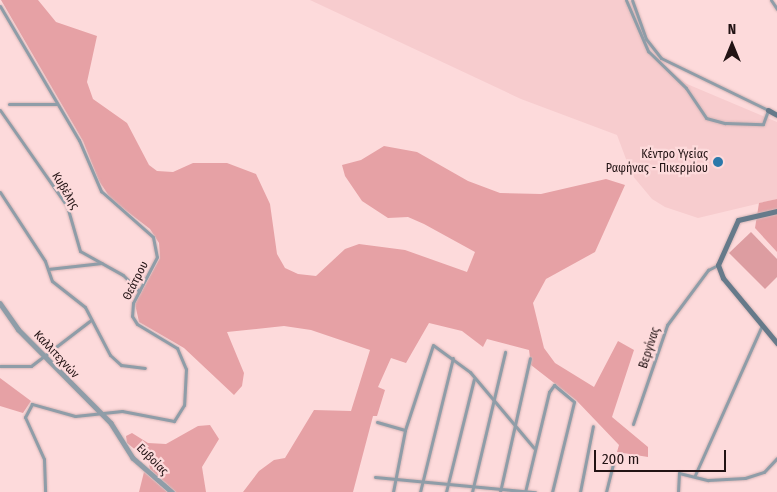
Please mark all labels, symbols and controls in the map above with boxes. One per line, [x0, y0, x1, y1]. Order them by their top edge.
north arrow [707, 20, 757, 70]
text: N [728, 21, 736, 38]
place label: Κέντρο Υγείας Ραφήνας - Πικερμίου [606, 148, 708, 176]
marker: Κέντρο Υγείας Ραφήνας - Πικερμίου [712, 156, 724, 168]
street label: Κυβέλης [48, 170, 82, 212]
street label: Θεάτρου [120, 259, 152, 303]
street label: Βεργίνας [637, 325, 663, 371]
street label: Καλλιτεχνών [30, 328, 82, 382]
scale bar [597, 440, 730, 472]
street label: Ευβοίας [133, 441, 171, 479]
text: 200 m [602, 450, 639, 468]

